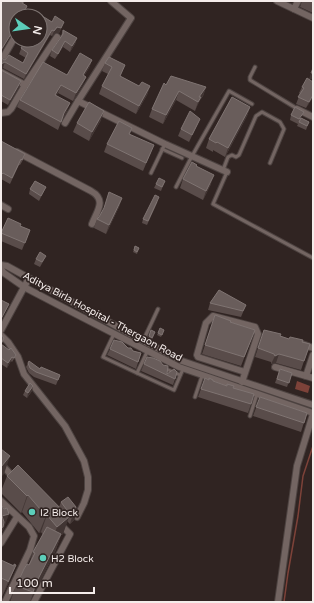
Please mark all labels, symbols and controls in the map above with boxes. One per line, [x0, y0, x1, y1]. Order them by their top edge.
north arrow [8, 8, 48, 48]
text: N [30, 24, 45, 36]
street label: Aditya Birla Hospital - Thergaon Road [21, 270, 184, 364]
marker: I2 Block [27, 507, 37, 517]
place label: I2 Block [40, 507, 78, 519]
marker: H2 Block [38, 553, 48, 563]
place label: H2 Block [51, 553, 94, 565]
scale bar [10, 569, 94, 595]
text: 100 m [16, 576, 53, 590]

